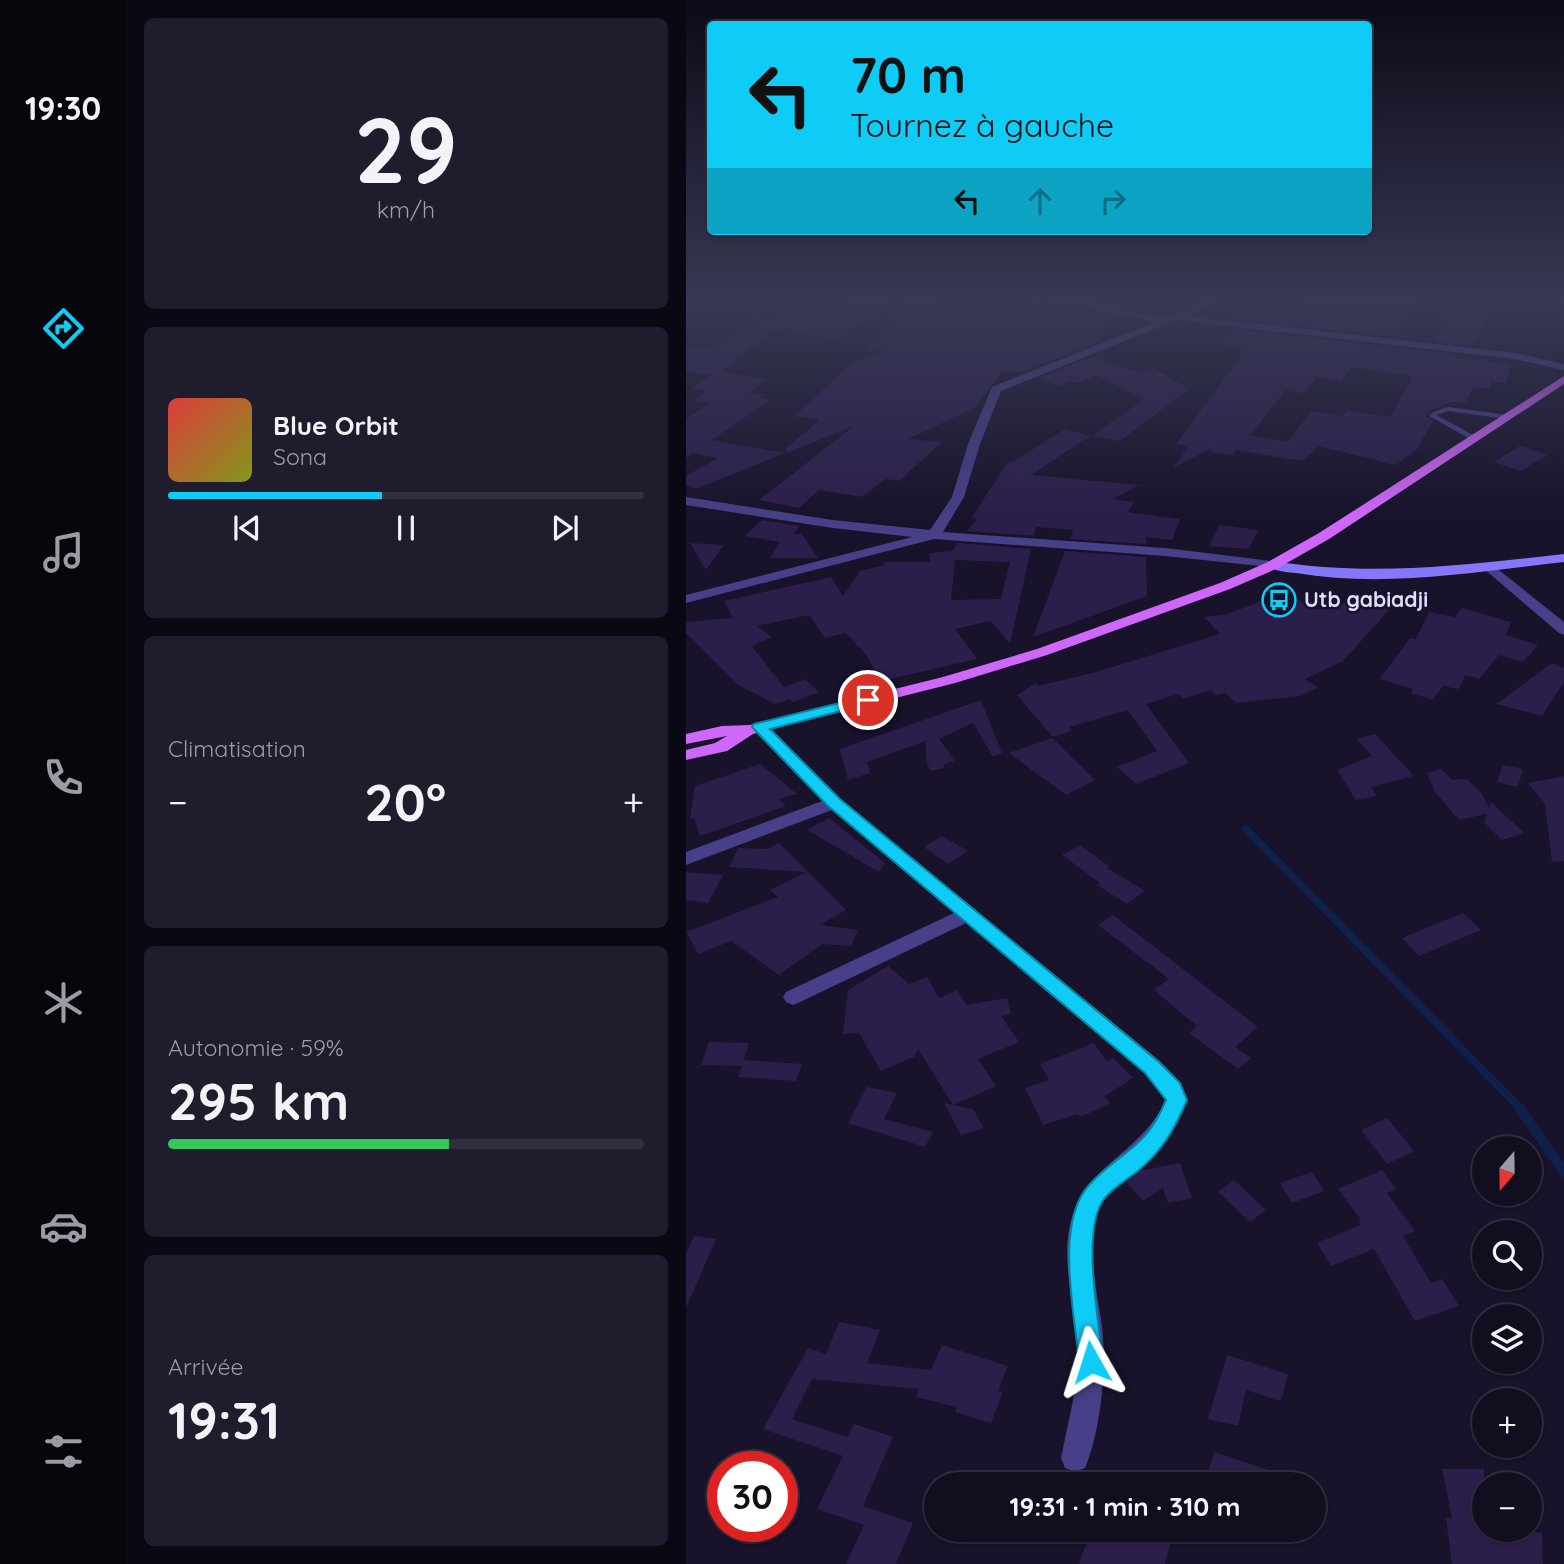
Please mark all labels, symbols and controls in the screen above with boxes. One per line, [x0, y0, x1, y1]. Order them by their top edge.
text: 70 m [850, 44, 966, 105]
icon: left [735, 49, 826, 140]
text: 19:30 [25, 88, 101, 128]
text: 29 [354, 92, 458, 206]
text: Tournez à gauche [850, 105, 1114, 145]
icon: left [948, 182, 986, 220]
icon: ahead [1021, 182, 1059, 220]
icon: right [1094, 182, 1132, 220]
text: km/h [377, 195, 435, 224]
icon: directions [39, 304, 88, 353]
text: Blue Orbit [273, 409, 399, 442]
text: Sona [273, 442, 327, 471]
icon: previous [228, 509, 266, 547]
icon: pause [387, 509, 425, 547]
icon: next [546, 509, 584, 547]
icon: music [39, 528, 88, 577]
bus stop icon: Utb gabiadji [1260, 581, 1298, 619]
place label: Utb gabiadji [1304, 586, 1428, 612]
pin [838, 670, 898, 730]
icon: arrive [849, 681, 887, 719]
text: Climatisation [168, 734, 306, 763]
icon: phone [39, 753, 88, 802]
text: 20° [364, 769, 446, 834]
text: − [168, 778, 188, 826]
text: + [623, 778, 644, 826]
icon: climate [39, 978, 88, 1027]
text: Autonomie · 59% [168, 1033, 344, 1062]
text: 295 km [168, 1068, 349, 1133]
north arrow [1472, 1136, 1542, 1206]
map controls [1472, 1136, 1542, 1542]
icon: car [39, 1202, 88, 1251]
button: search [1472, 1220, 1542, 1290]
button: layers [1472, 1304, 1542, 1374]
position arrow [1054, 1325, 1128, 1399]
text: Arrivée [168, 1352, 244, 1381]
text: 19:31 [168, 1387, 280, 1452]
button: + [1472, 1388, 1542, 1458]
icon: filters [39, 1427, 88, 1476]
speed limit sign: 30 [707, 1451, 798, 1542]
button: − [1472, 1472, 1542, 1542]
text: 19:31 · 1 min · 310 m [1009, 1490, 1241, 1523]

